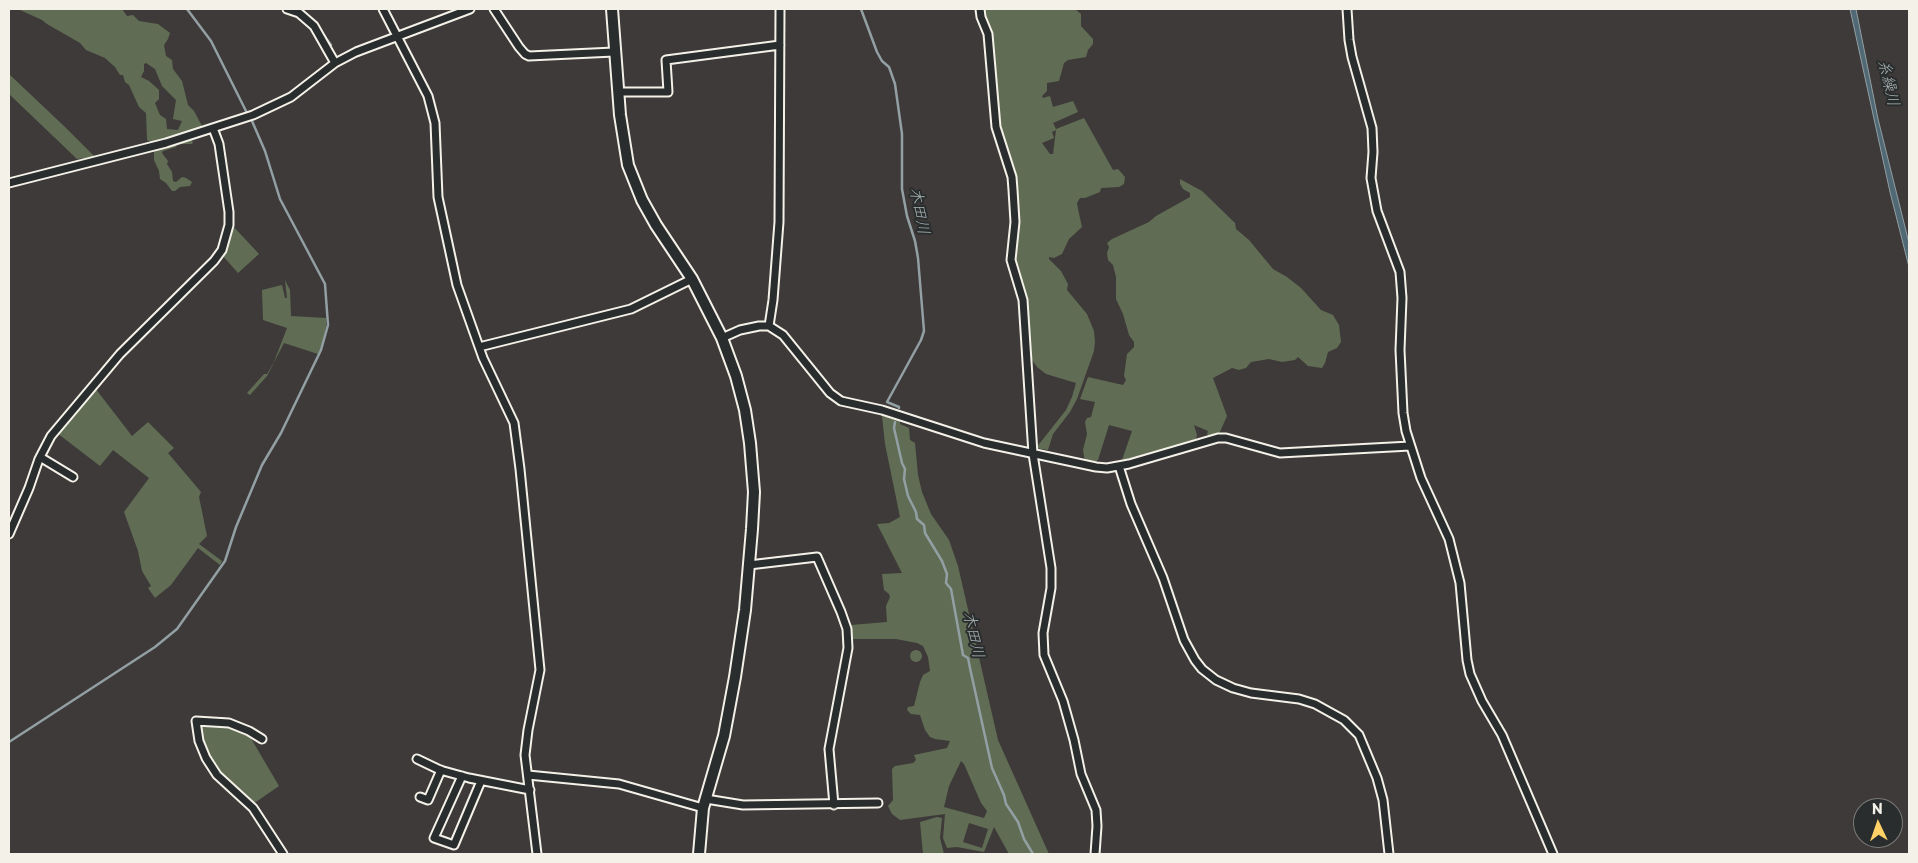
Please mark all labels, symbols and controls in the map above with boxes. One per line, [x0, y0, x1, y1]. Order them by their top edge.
water label: 糸繰川 [1873, 57, 1903, 109]
water label: 木田川 [905, 186, 933, 236]
water label: 木田川 [958, 609, 988, 661]
north arrow [1853, 798, 1903, 848]
text: N [1871, 798, 1883, 819]

